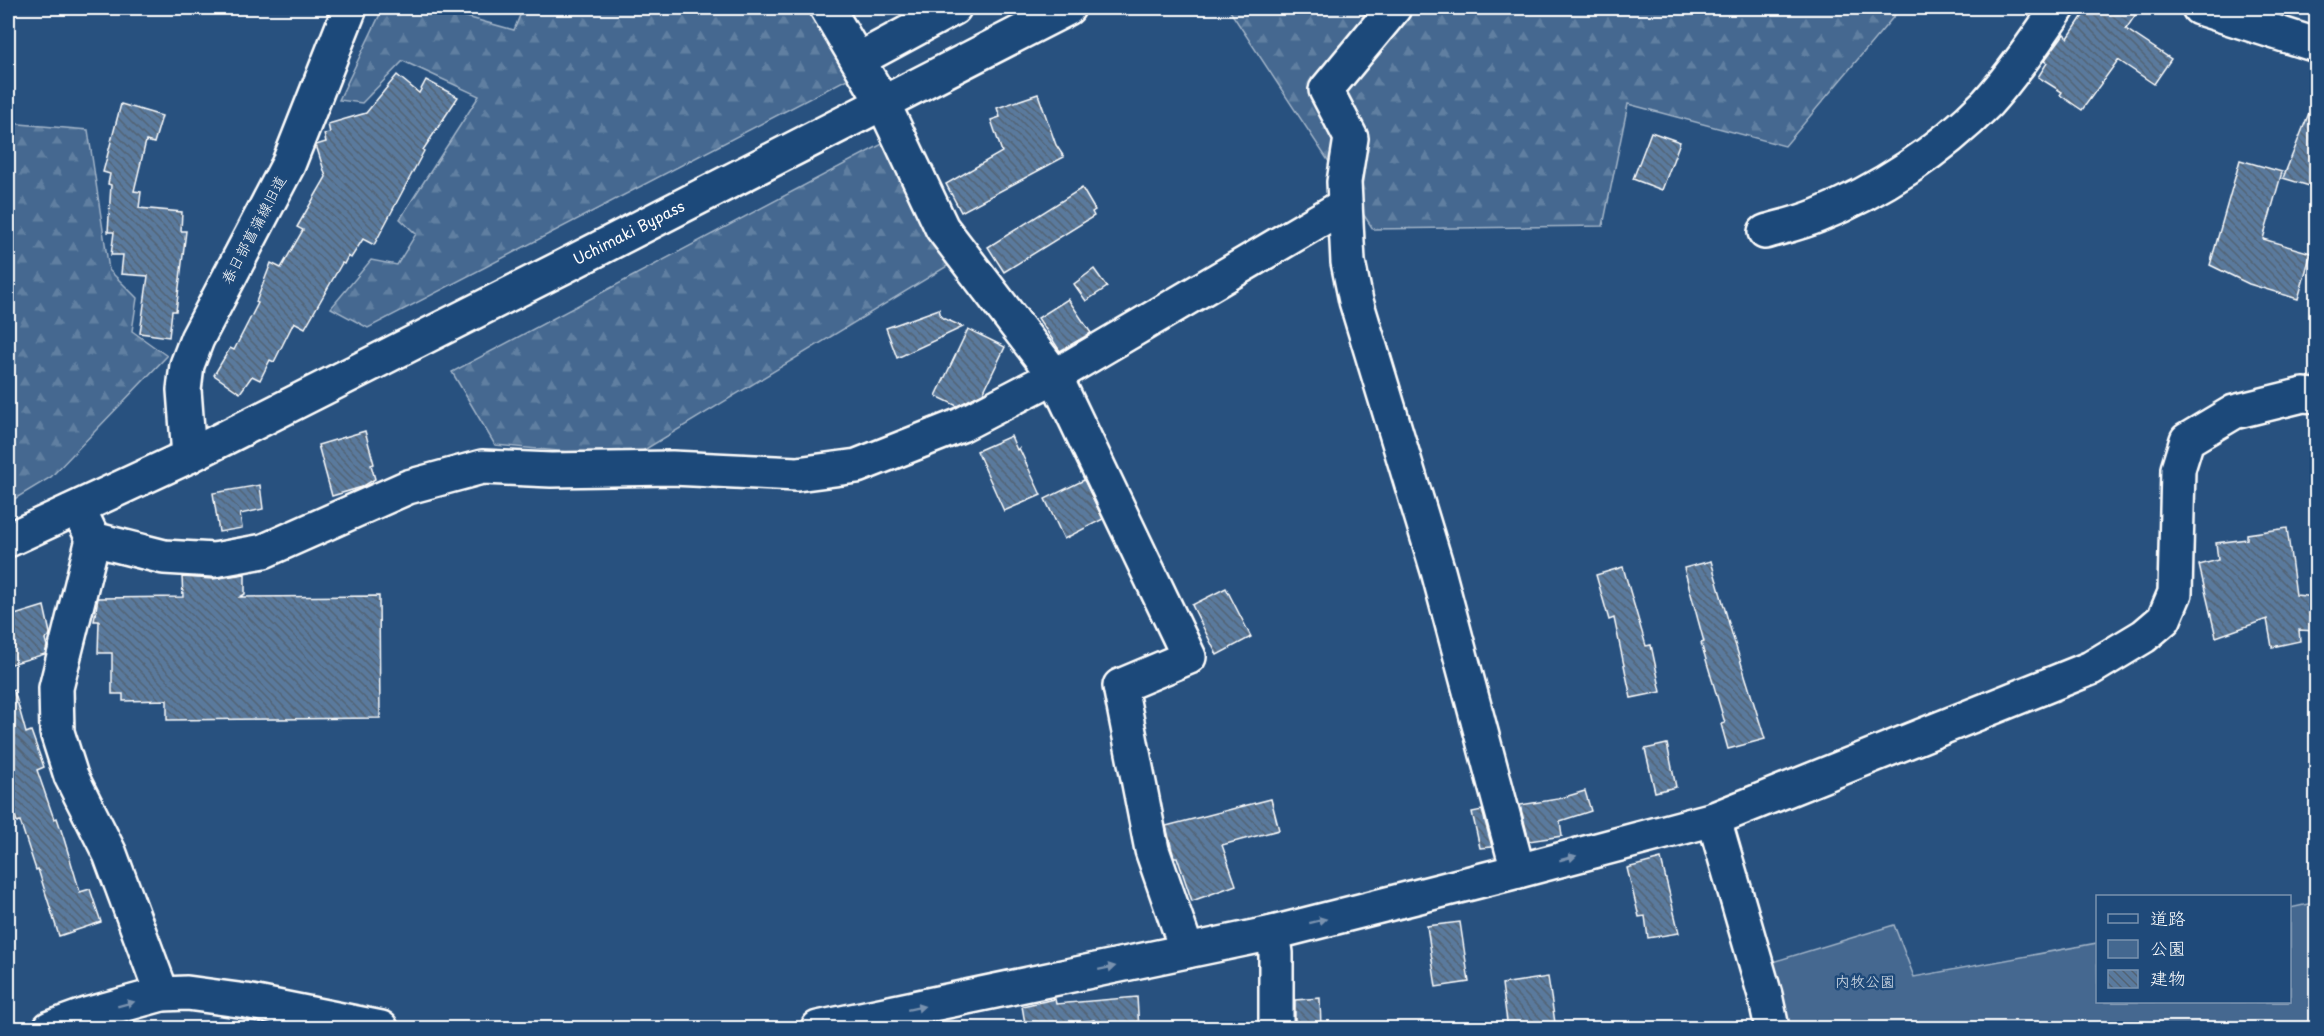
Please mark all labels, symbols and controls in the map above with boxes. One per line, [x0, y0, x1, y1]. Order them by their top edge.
street label: 春日部菖蒲線旧道 [214, 171, 291, 288]
street label: Uchimaki Bypass [569, 194, 688, 270]
one-way arrow [1559, 852, 1577, 862]
legend [2096, 895, 2291, 1003]
text: 道路 [2150, 904, 2186, 931]
one-way arrow [1309, 916, 1327, 926]
text: 公園 [2150, 934, 2186, 961]
one-way arrow [1098, 963, 1117, 972]
text: 建物 [2150, 964, 2186, 991]
park label: 内牧公園 [1835, 969, 1895, 992]
one-way arrow [117, 999, 135, 1008]
one-way arrow [907, 1003, 926, 1012]

